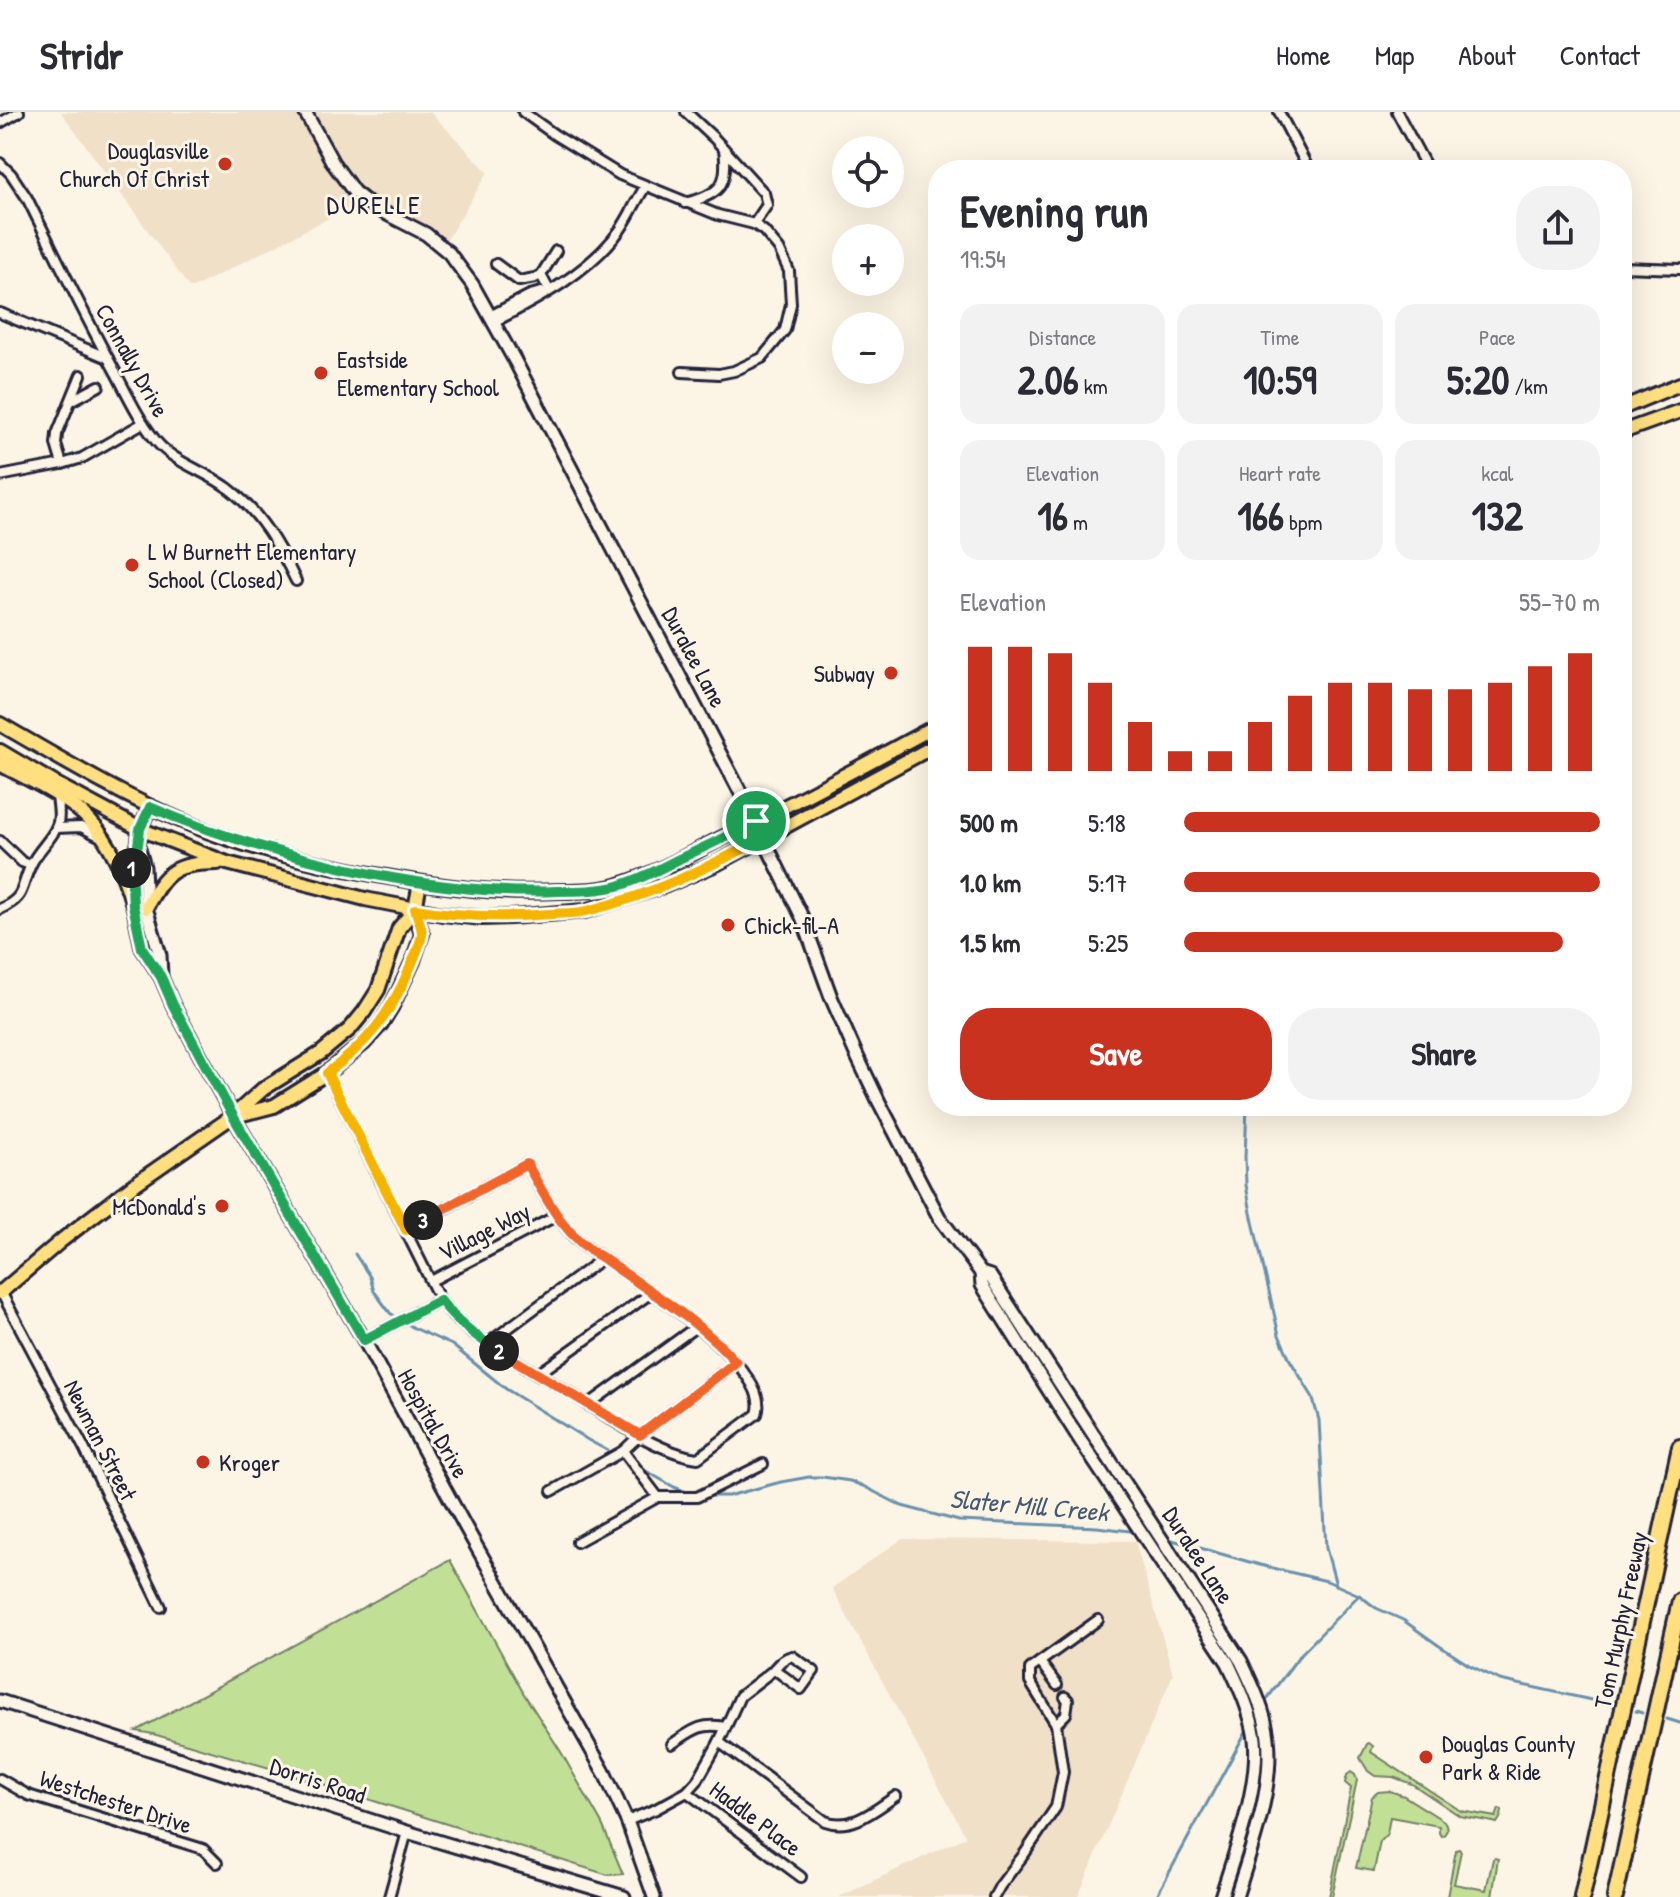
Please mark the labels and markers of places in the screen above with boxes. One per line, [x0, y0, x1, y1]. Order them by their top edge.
place label: Douglasville Church Of Christ [59, 134, 210, 194]
marker: Douglasville Church Of Christ [216, 155, 234, 173]
place label: Eastside Elementary School [337, 343, 500, 403]
marker: Eastside Elementary School [312, 364, 330, 382]
place label: L W Burnett Elementary School (Closed) [148, 535, 357, 595]
marker: L W Burnett Elementary School (Closed) [123, 556, 141, 574]
place label: Subway [814, 657, 875, 689]
marker: Subway [882, 664, 900, 682]
pin [722, 787, 790, 855]
pin: 1 [111, 848, 151, 888]
place label: Chick-fil-A [744, 909, 839, 941]
marker: Chick-fil-A [719, 916, 737, 934]
place label: McDonald's [112, 1190, 206, 1222]
marker: McDonald's [213, 1197, 231, 1215]
pin: 3 [403, 1200, 443, 1240]
pin: 2 [479, 1331, 519, 1371]
place label: Kroger [219, 1446, 280, 1478]
marker: Kroger [194, 1453, 212, 1471]
place label: Douglas County Park & Ride [1442, 1727, 1576, 1787]
marker: Douglas County Park & Ride [1417, 1748, 1435, 1766]

